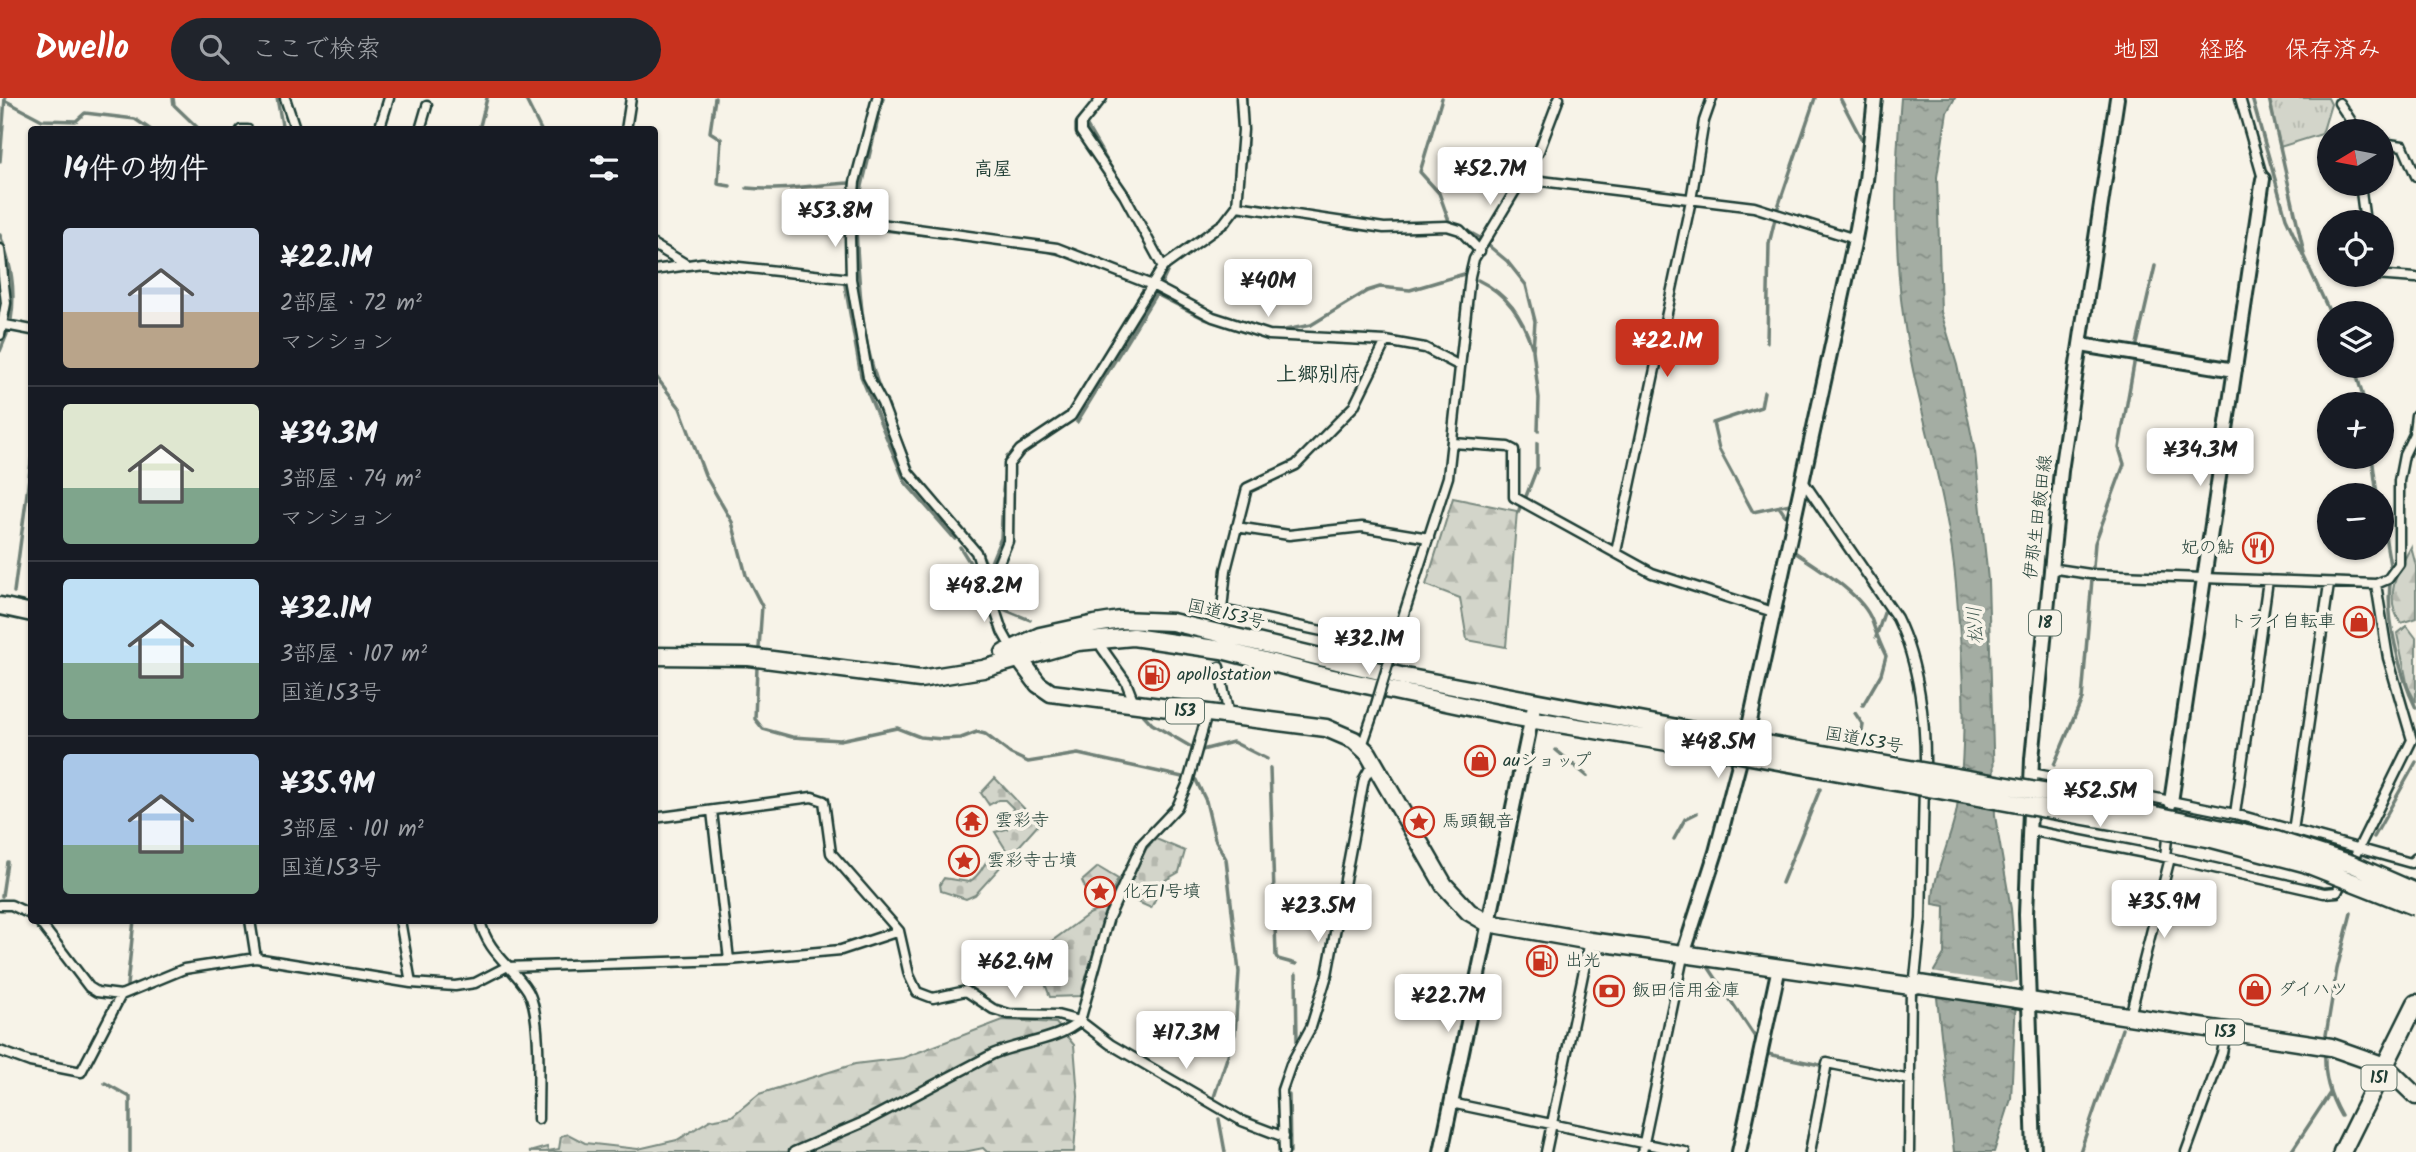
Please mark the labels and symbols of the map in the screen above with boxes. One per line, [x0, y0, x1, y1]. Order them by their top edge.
north arrow [2317, 119, 2394, 196]
pin: ¥52.7M [1433, 148, 1547, 207]
district label: 高屋 [974, 155, 1012, 185]
pin: ¥53.8M [778, 190, 892, 249]
pin: ¥40M [1227, 260, 1309, 319]
pin: ¥22.1M [1610, 320, 1724, 379]
district label: 上郷別府 [1276, 359, 1360, 392]
pin: ¥34.3M [2143, 428, 2257, 488]
street label: 伊那生田飯田線 [2017, 453, 2061, 581]
restaurant icon: 妃の鮎 [2241, 531, 2275, 565]
place label: 妃の鮎 [2181, 534, 2235, 563]
pin: ¥48.2M [927, 564, 1041, 624]
street label: 国道153号 [1184, 592, 1268, 638]
water label: 松川 [1960, 605, 1992, 645]
shop icon: トライ自転車 [2342, 605, 2376, 639]
place label: トライ自転車 [2229, 608, 2336, 637]
road number: 18 [2029, 610, 2061, 636]
pin: ¥32.1M [1312, 618, 1426, 677]
fuel station icon: apollostation [1137, 658, 1171, 692]
place label: apollostation [1177, 661, 1271, 690]
road number: 153 [1166, 698, 1204, 724]
pin: ¥48.5M [1661, 720, 1775, 780]
street label: 国道153号 [1822, 720, 1906, 762]
shop icon: auショップ [1463, 744, 1497, 778]
place label: auショップ [1503, 747, 1591, 776]
pin: ¥52.5M [2043, 770, 2157, 829]
temple icon: 雲彩寺 [955, 804, 989, 838]
place icon: 馬頭観音 [1402, 805, 1436, 839]
place label: 雲彩寺 [995, 807, 1049, 836]
place label: 馬頭観音 [1442, 808, 1514, 837]
place icon: 雲彩寺古墳 [947, 844, 981, 878]
place label: 雲彩寺古墳 [987, 847, 1077, 876]
place icon: 化石1号墳 [1083, 875, 1117, 909]
place label: 化石1号墳 [1123, 878, 1201, 907]
pin: ¥35.9M [2107, 880, 2221, 940]
pin: ¥23.5M [1261, 884, 1375, 944]
pin: ¥62.4M [958, 940, 1072, 1000]
fuel station icon: 出光 [1525, 944, 1559, 978]
place label: 出光 [1565, 947, 1601, 976]
shop icon: ダイハツ [2238, 973, 2272, 1007]
pin: ¥22.7M [1391, 974, 1505, 1034]
bank icon: 飯田信用金庫 [1592, 974, 1626, 1008]
place label: ダイハツ [2278, 976, 2348, 1005]
place label: 飯田信用金庫 [1632, 977, 1740, 1006]
pin: ¥17.3M [1129, 1012, 1243, 1071]
road number: 153 [2206, 1020, 2244, 1044]
road number: 151 [2362, 1066, 2396, 1090]

